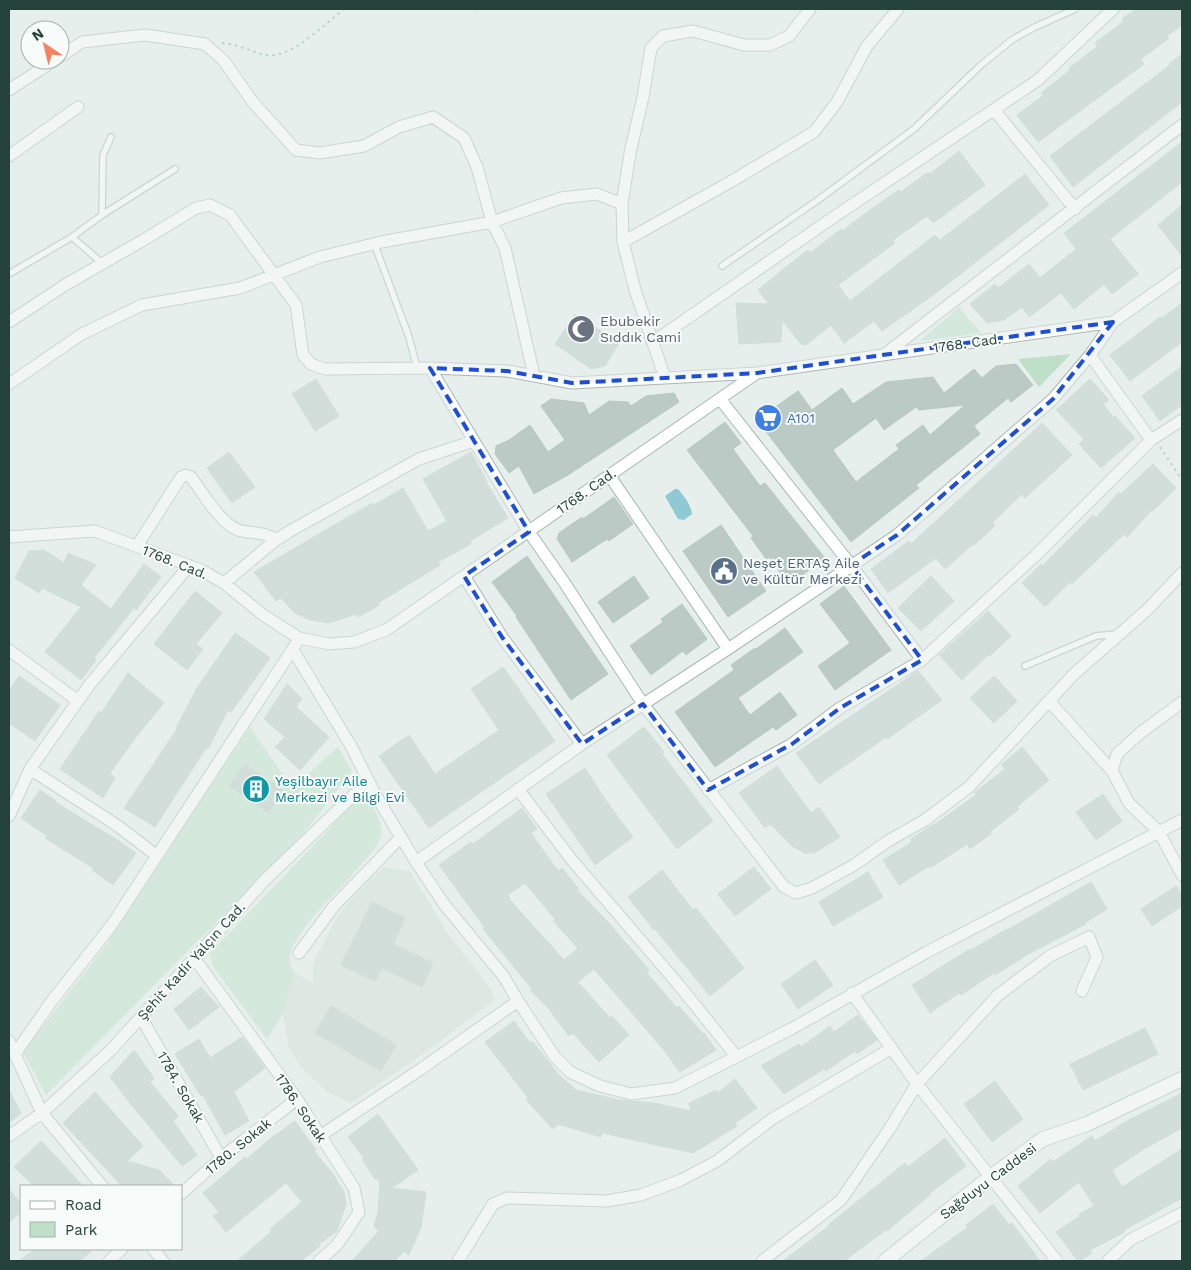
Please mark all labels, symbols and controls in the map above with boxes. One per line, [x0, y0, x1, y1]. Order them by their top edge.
north arrow [20, 20, 70, 70]
text: N [29, 25, 46, 44]
place label: Ebubekir Sıddık Cami [600, 313, 681, 345]
mosque icon: Ebubekir Sıddık Cami [566, 314, 596, 344]
street label: 1768. Cad. [932, 330, 1002, 356]
supermarket icon: A101 [753, 403, 783, 433]
place label: A101 [787, 410, 815, 426]
street label: 1768. Cad. [553, 465, 619, 517]
street label: 1768. Cad. [140, 542, 210, 582]
place label: Neşet ERTAŞ Aile ve Kültür Merkezi [743, 555, 862, 587]
public building icon: Neşet ERTAŞ Aile ve Kültür Merkezi [709, 556, 739, 586]
place label: Yeşilbayır Aile Merkezi ve Bilgi Evi [275, 773, 405, 805]
building icon: Yeşilbayır Aile Merkezi ve Bilgi Evi [241, 774, 271, 804]
street label: Şehit Kadir Yalçın Cad. [134, 899, 248, 1023]
street label: 1784. Sokak [154, 1049, 208, 1126]
street label: 1786. Sokak [272, 1070, 330, 1146]
street label: 1780. Sokak [202, 1115, 274, 1177]
street label: Sağduyu Caddesi [937, 1140, 1039, 1222]
legend [20, 1185, 182, 1250]
text: Road [65, 1196, 102, 1214]
text: Park [65, 1221, 98, 1239]

